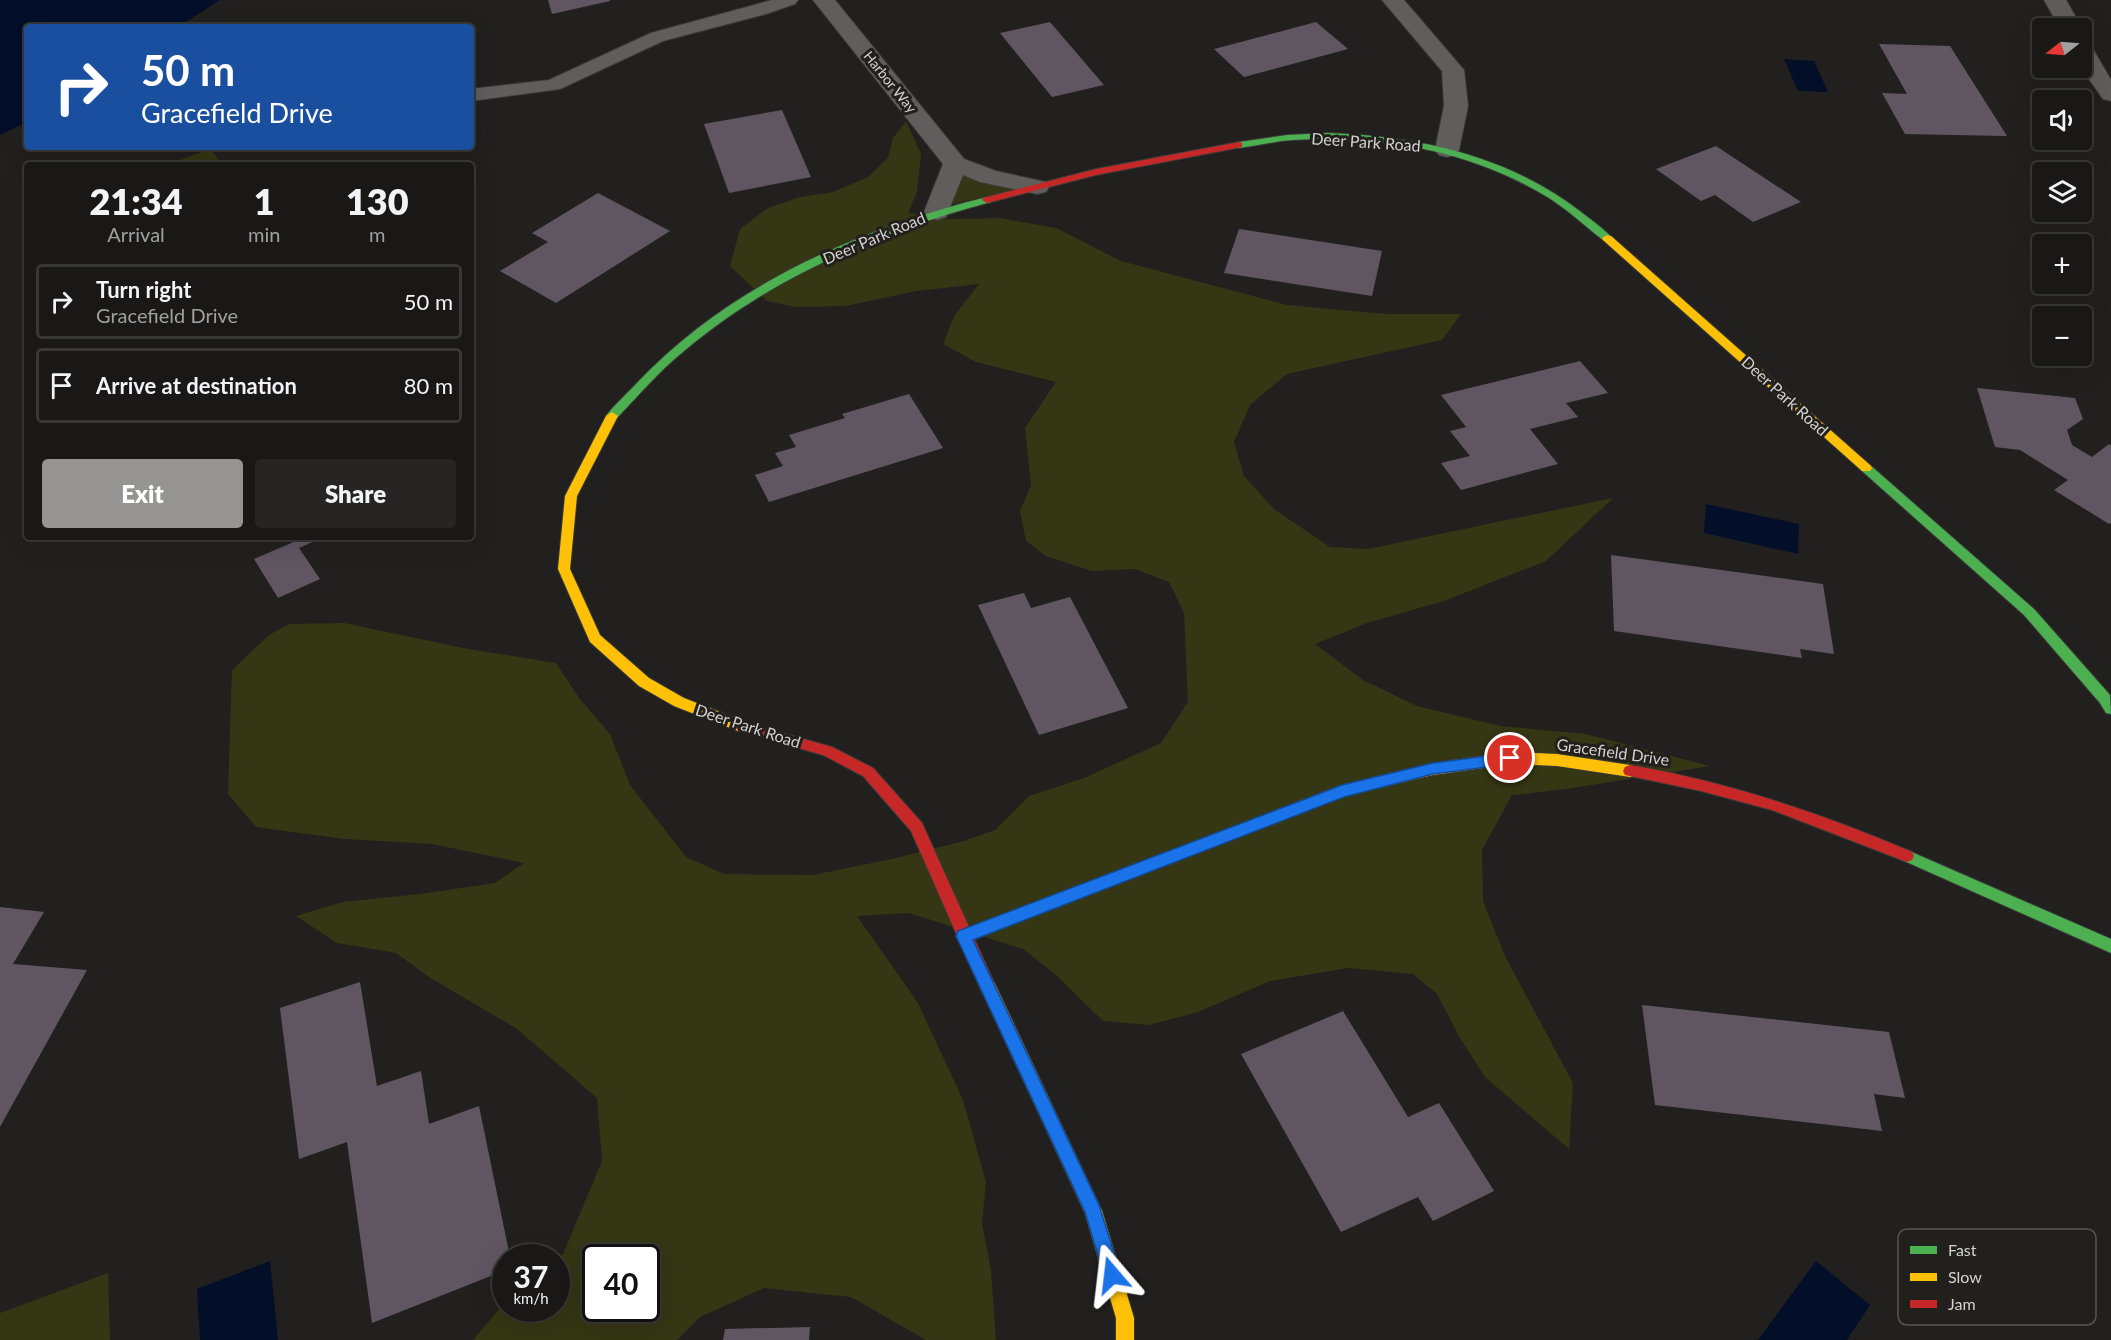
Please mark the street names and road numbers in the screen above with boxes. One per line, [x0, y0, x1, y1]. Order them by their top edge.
street label: Harbor Way [860, 47, 921, 116]
street label: Deer Park Road [1311, 128, 1421, 155]
street label: Deer Park Road [820, 207, 928, 268]
street label: Deer Park Road [1738, 352, 1832, 439]
street label: Deer Park Road [693, 700, 803, 751]
street label: Gracefield Drive [1555, 734, 1671, 769]

